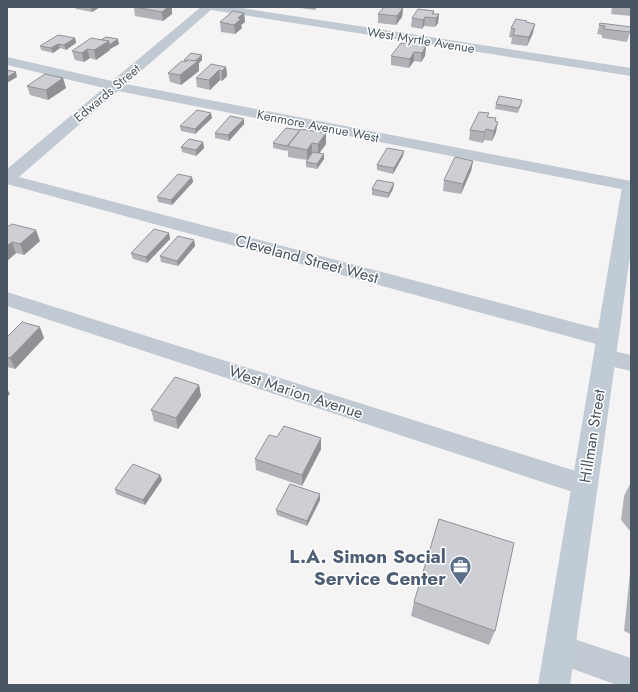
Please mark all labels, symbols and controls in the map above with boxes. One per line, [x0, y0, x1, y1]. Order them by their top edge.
street label: West Myrtle Avenue [366, 22, 476, 58]
street label: Edwards Street [70, 59, 145, 127]
street label: Kenmore Avenue West [255, 105, 381, 147]
street label: Cleveland Street West [233, 229, 381, 289]
street label: West Marion Avenue [226, 359, 366, 425]
street label: Hillman Street [573, 387, 611, 484]
place label: L.A. Simon Social Service Center [289, 543, 446, 592]
office icon: L.A. Simon Social Service Center [448, 554, 474, 587]

